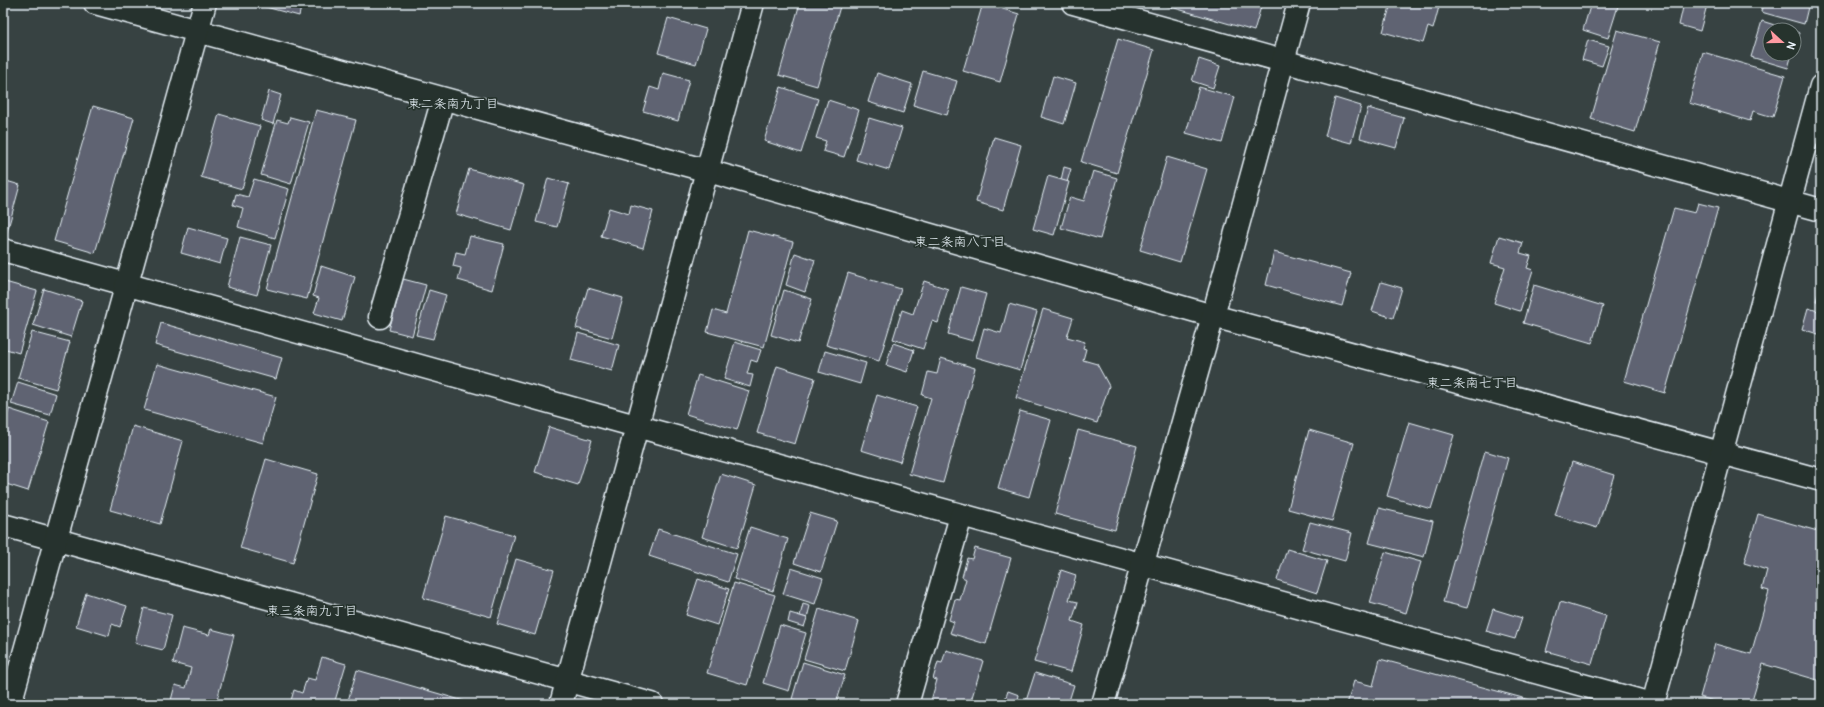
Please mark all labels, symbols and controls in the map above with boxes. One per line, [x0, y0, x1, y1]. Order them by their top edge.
north arrow [1762, 22, 1802, 62]
text: N [1783, 40, 1798, 52]
district label: 東二条南九丁目 [407, 96, 499, 112]
district label: 東二条南八丁目 [914, 234, 1006, 250]
district label: 東二条南七丁目 [1426, 375, 1518, 391]
district label: 東三条南九丁目 [266, 603, 358, 619]

